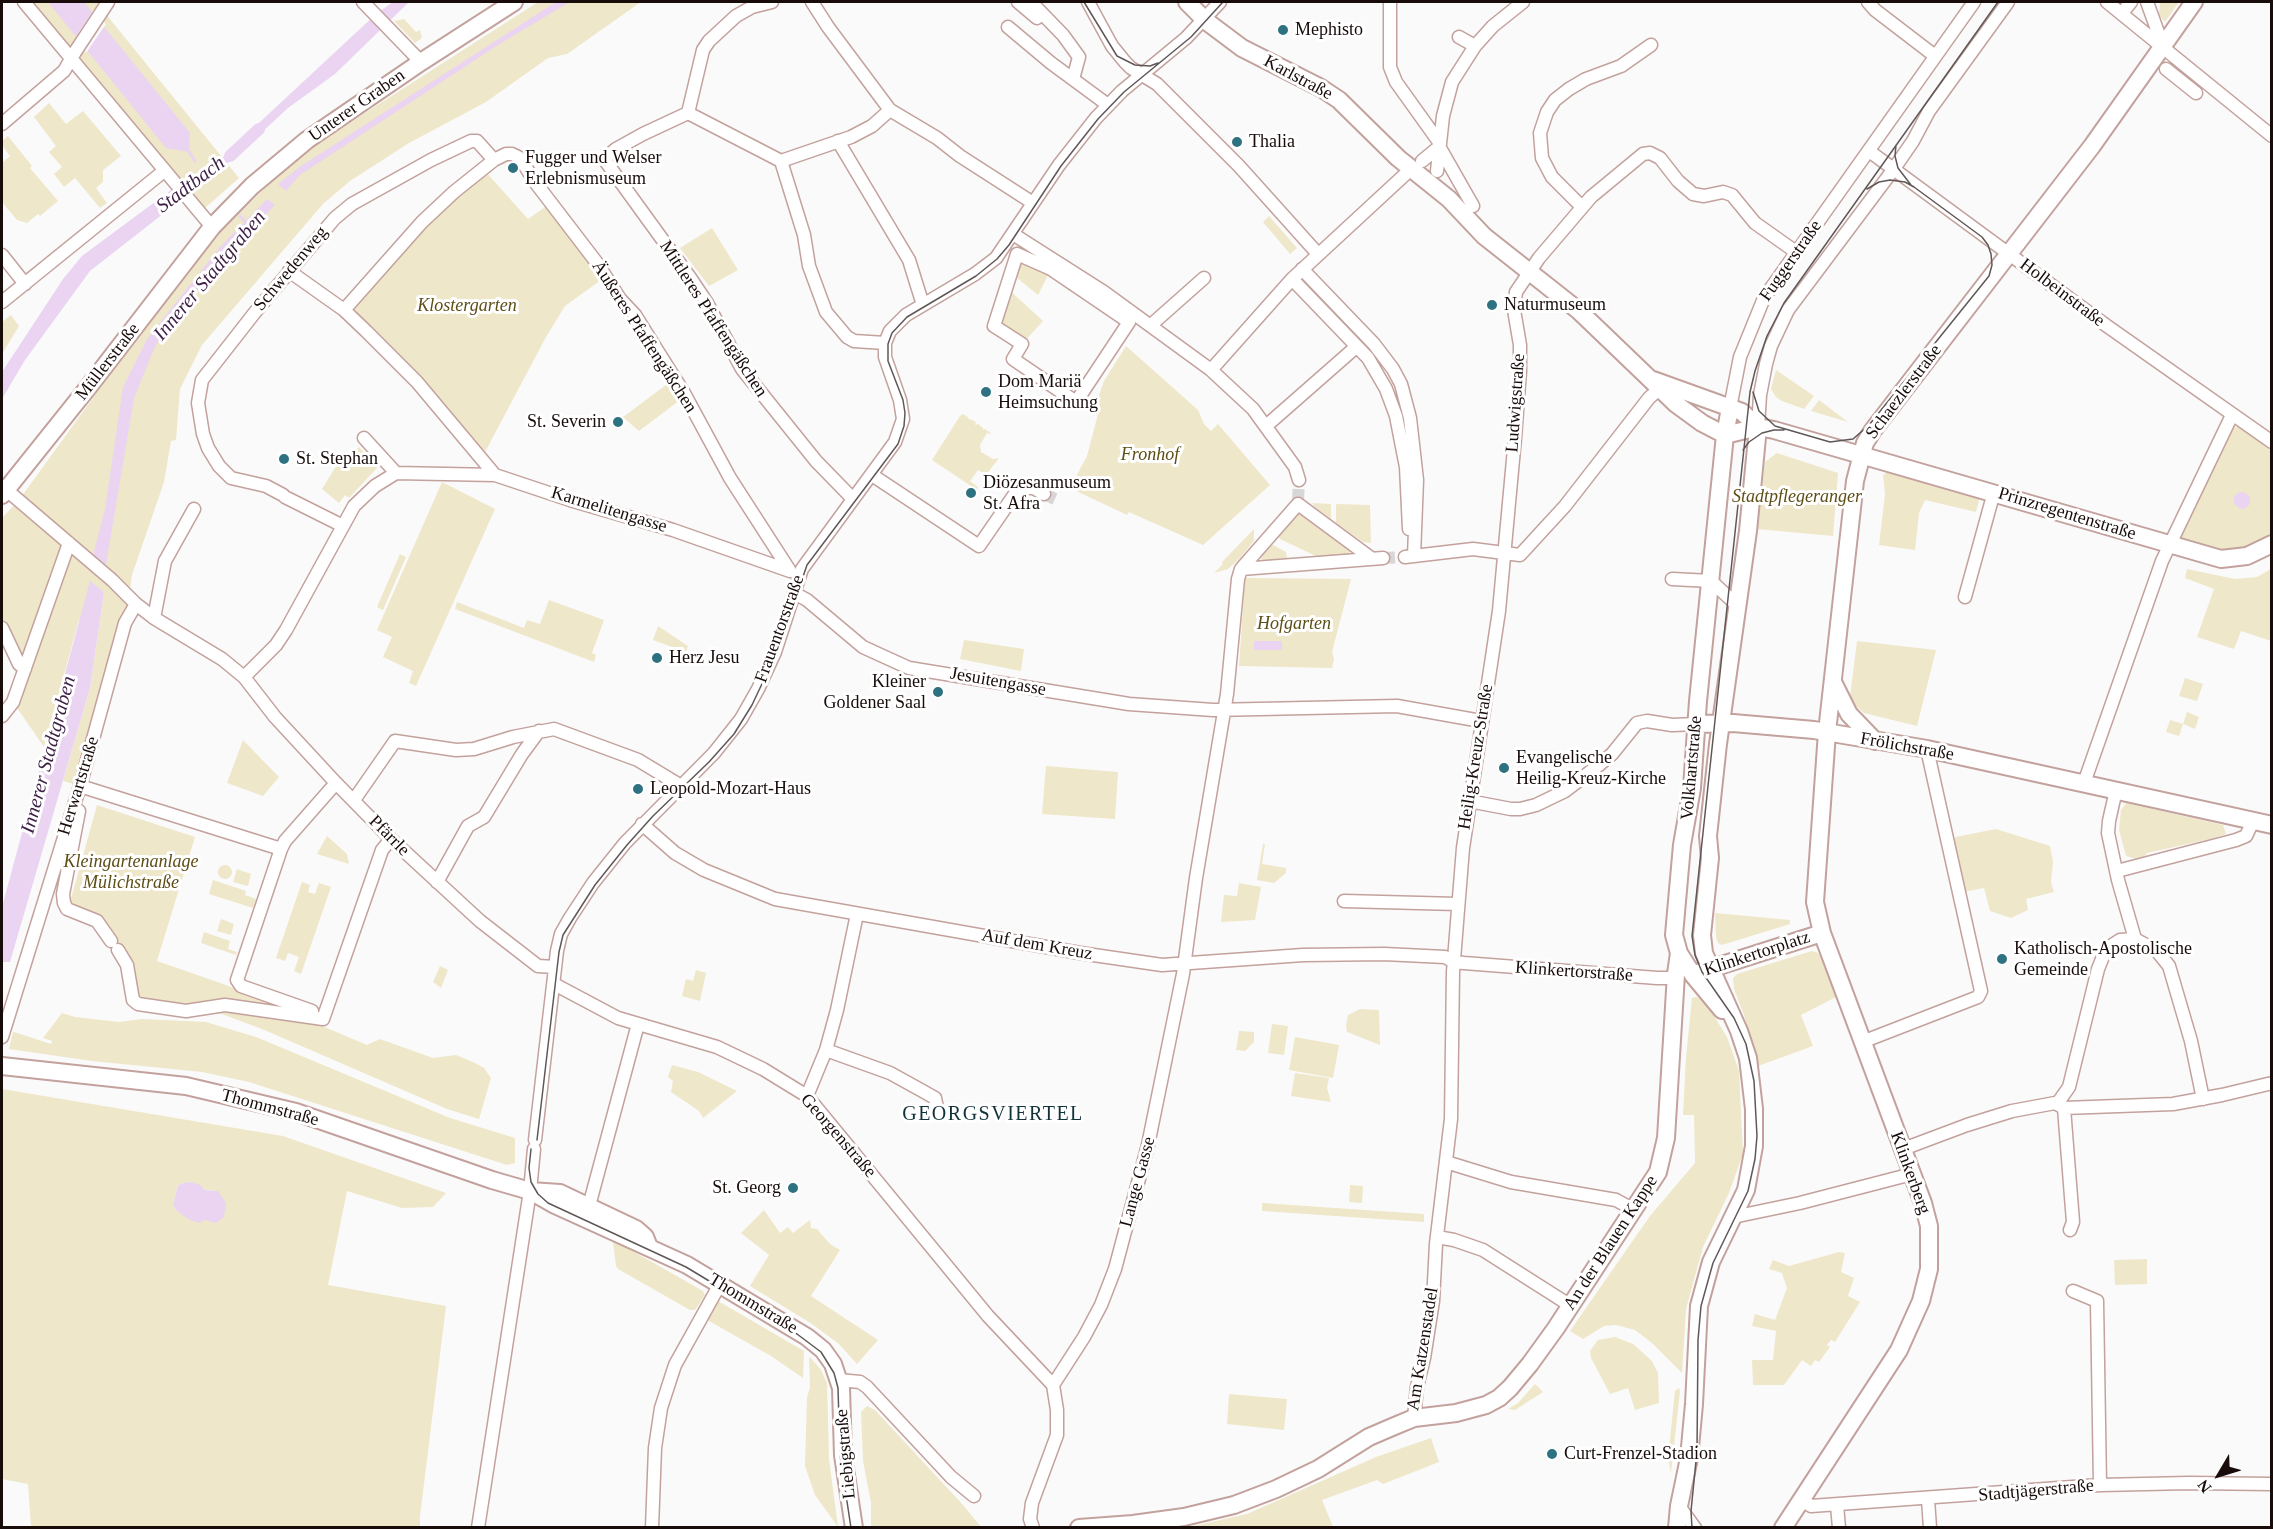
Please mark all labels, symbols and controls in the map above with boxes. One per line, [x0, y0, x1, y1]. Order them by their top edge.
place label: Mephisto [1295, 19, 1363, 41]
marker: Mephisto [1276, 23, 1290, 37]
street label: Karlstraße [1260, 51, 1336, 105]
street label: Unterer Graben [305, 65, 409, 147]
place label: Thalia [1249, 131, 1295, 153]
marker: Thalia [1230, 135, 1244, 149]
place label: Fugger und Welser Erlebnismuseum [525, 147, 662, 190]
water label: Stadtbach [152, 151, 230, 219]
marker: Fugger und Welser Erlebnismuseum [506, 161, 520, 175]
water label: Innerer Stadtgraben [149, 206, 271, 346]
street label: Fuggerstraße [1755, 216, 1827, 306]
street label: Schwedenweg [249, 222, 333, 316]
street label: Mittleres Pfaffengäßchen [654, 237, 772, 401]
street label: Holbeinstraße [2015, 254, 2109, 332]
street label: Äußeres Pfaffengäßchen [587, 257, 701, 417]
place label: Naturmuseum [1504, 294, 1606, 316]
park label: Klostergarten [417, 295, 517, 317]
marker: Naturmuseum [1485, 298, 1499, 312]
street label: Müllerstraße [71, 319, 145, 405]
street label: Schaezlerstraße [1861, 340, 1947, 444]
street label: Ludwigstraße [1502, 353, 1530, 453]
place label: Dom Mariä Heimsuchung [998, 371, 1098, 413]
marker: Dom Mariä Heimsuchung [979, 385, 993, 399]
place label: St. Severin [527, 411, 606, 433]
marker: St. Severin [611, 415, 625, 429]
park label: Fronhof [1121, 444, 1179, 466]
place label: St. Stephan [296, 448, 378, 470]
marker: St. Stephan [277, 452, 291, 466]
place label: Diözesanmuseum St. Afra [983, 472, 1111, 514]
street label: Karmelitengasse [548, 482, 670, 538]
street label: Prinzregentenstraße [1995, 483, 2139, 545]
marker: Diözesanmuseum St. Afra [964, 486, 978, 500]
park label: Stadtpflegeranger [1732, 486, 1862, 508]
street label: Frauentorstraße [751, 572, 809, 686]
park label: Hofgarten [1257, 613, 1331, 635]
place label: Herz Jesu [669, 647, 739, 669]
marker: Herz Jesu [650, 651, 664, 665]
street label: Jesuitengasse [948, 663, 1048, 701]
place label: Kleiner Goldener Saal [824, 671, 926, 714]
water label: Innerer Stadtgraben [16, 674, 82, 836]
street label: Heilig-Kreuz-Straße [1454, 683, 1498, 831]
marker: Kleiner Goldener Saal [931, 685, 945, 699]
street label: Volkhartstraße [1677, 715, 1707, 821]
street label: Frölichstraße [1858, 728, 1956, 766]
street label: Herwartstraße [54, 734, 104, 838]
place label: Evangelische Heilig-Kreuz-Kirche [1516, 747, 1666, 789]
marker: Evangelische Heilig-Kreuz-Kirche [1497, 761, 1511, 775]
place label: Leopold-Mozart-Haus [650, 778, 811, 800]
marker: Leopold-Mozart-Haus [631, 782, 645, 796]
street label: Pfärrle [364, 811, 414, 861]
park label: Kleingartenanlage Mülichstraße [64, 851, 198, 894]
street label: Auf dem Kreuz [980, 925, 1094, 965]
street label: Klinkertorplatz [1701, 927, 1813, 981]
place label: Katholisch-Apostolische Gemeinde [2014, 938, 2192, 980]
marker: Katholisch-Apostolische Gemeinde [1995, 952, 2009, 966]
street label: Klinkertorstraße [1514, 957, 1634, 987]
street label: Thommstraße [219, 1085, 321, 1131]
street label: Georgenstraße [796, 1089, 880, 1183]
district label: GEORGSVIERTEL [902, 1103, 1084, 1127]
street label: Klinkerberg [1885, 1129, 1935, 1217]
street label: Lange Gasse [1116, 1135, 1160, 1229]
street label: An der Blauen Kappe [1559, 1172, 1663, 1314]
place label: St. Georg [712, 1177, 781, 1199]
marker: St. Georg [786, 1181, 800, 1195]
street label: Thommstraße [705, 1269, 801, 1339]
street label: Am Katzenstadel [1403, 1286, 1443, 1412]
street label: Liebigstraße [831, 1408, 861, 1500]
place label: Curt-Frenzel-Stadion [1564, 1443, 1717, 1465]
north arrow [2189, 1445, 2249, 1505]
marker: Curt-Frenzel-Stadion [1545, 1447, 1559, 1461]
street label: Stadtjägerstraße [1977, 1475, 2095, 1507]
text: N [2194, 1477, 2215, 1496]

